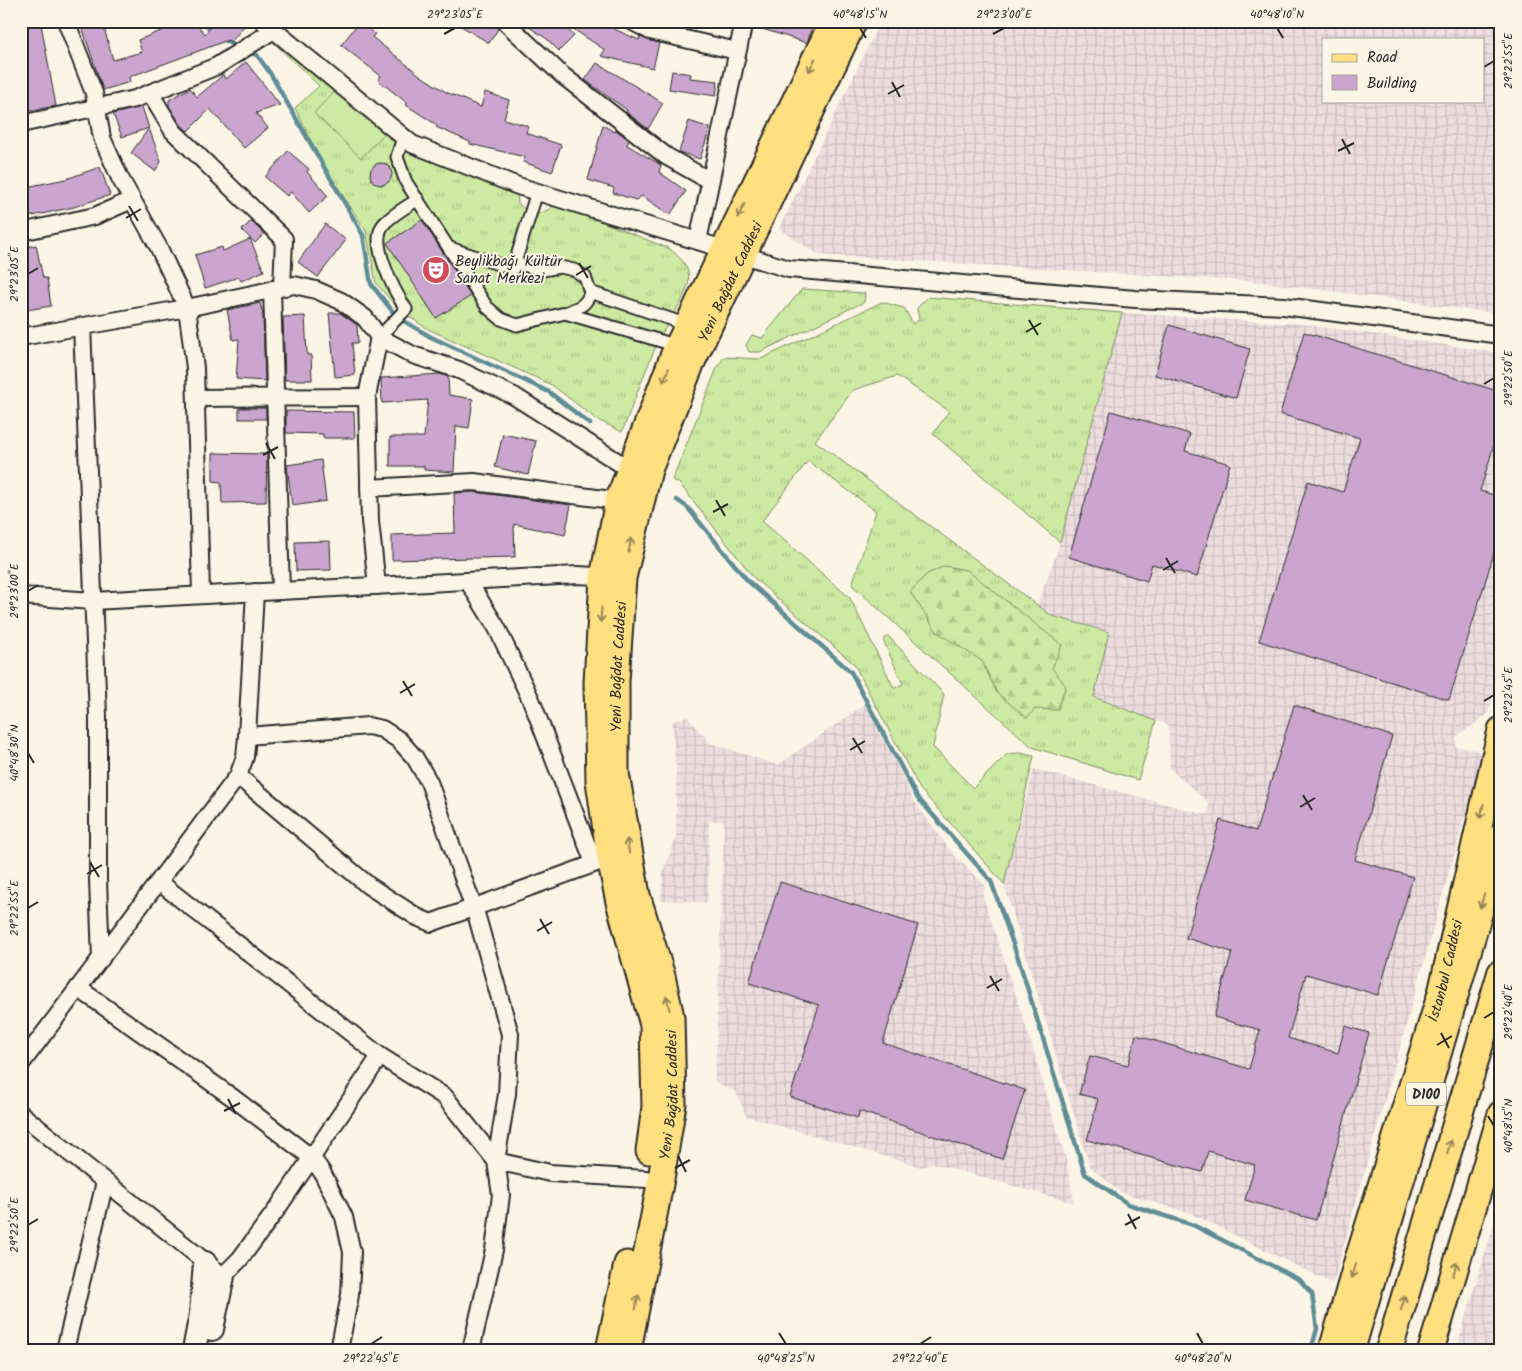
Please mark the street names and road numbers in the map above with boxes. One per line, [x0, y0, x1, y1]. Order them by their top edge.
street label: Yeni Bağdat Caddesi [692, 217, 771, 346]
street label: Yeni Bağdat Caddesi [605, 599, 634, 732]
street label: İstanbul Caddesi [1422, 916, 1471, 1025]
street label: Yeni Bağdat Caddesi [653, 1028, 686, 1162]
road number: D100 [1406, 1082, 1446, 1106]

